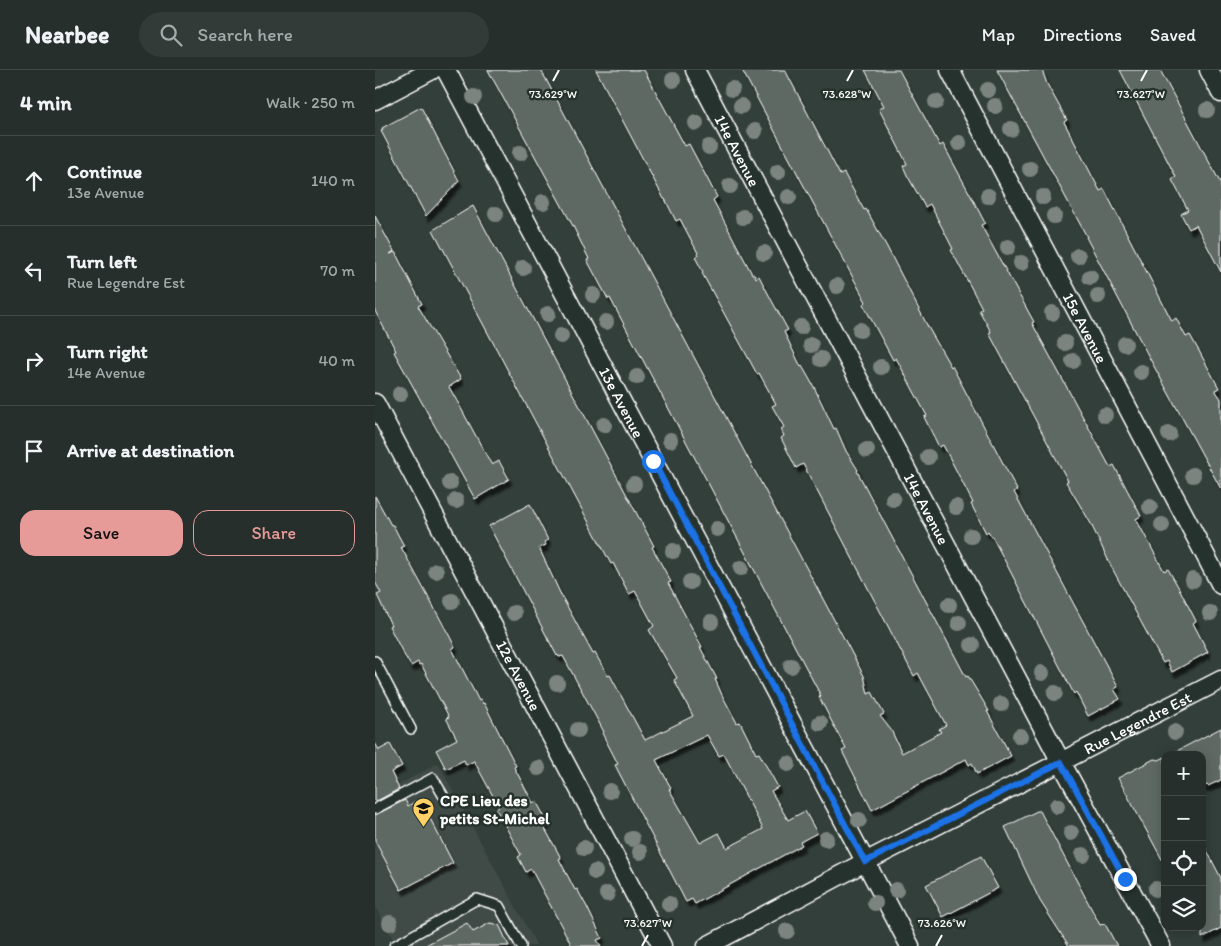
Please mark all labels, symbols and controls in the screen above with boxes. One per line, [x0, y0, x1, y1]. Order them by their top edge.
search box [139, 12, 489, 57]
text: Nearbee [25, 20, 109, 49]
icon: search [157, 21, 185, 49]
text: Search here [197, 23, 293, 46]
text: Map [982, 24, 1015, 46]
text: Directions [1043, 24, 1122, 46]
text: Saved [1150, 24, 1196, 46]
text: 73.629°W [529, 87, 577, 101]
text: 73.628°W [823, 87, 871, 101]
text: 73.627°W [1117, 87, 1165, 101]
text: 4 min [20, 90, 72, 115]
text: Walk · 250 m [266, 93, 355, 112]
street label: 14e Avenue [711, 111, 764, 190]
text: Continue [67, 160, 142, 183]
icon: ahead [20, 167, 48, 195]
text: 140 m [311, 171, 355, 190]
text: 13e Avenue [67, 183, 144, 202]
text: Turn left [67, 250, 137, 273]
icon: left [20, 257, 48, 285]
text: 70 m [320, 261, 355, 280]
text: Rue Legendre Est [67, 273, 185, 292]
street label: 15e Avenue [1059, 289, 1112, 366]
text: Turn right [67, 340, 148, 363]
icon: right [20, 347, 48, 375]
text: 40 m [318, 351, 355, 370]
text: 14e Avenue [67, 363, 145, 382]
street label: 13e Avenue [595, 364, 649, 441]
icon: arrive [20, 437, 48, 465]
text: Arrive at destination [67, 439, 234, 462]
route start [642, 450, 665, 473]
street label: 14e Avenue [900, 469, 954, 548]
button: Save [20, 510, 183, 556]
button: Share [193, 510, 355, 556]
street label: 12e Avenue [492, 637, 545, 714]
street label: Rue Legendre Est [1081, 687, 1194, 758]
map controls [1161, 751, 1206, 931]
button: + [1161, 751, 1206, 796]
place label: CPE Lieu des petits St-Michel [439, 791, 550, 829]
button: − [1161, 796, 1206, 841]
school or university icon: CPE Lieu des petits St-Michel [412, 797, 436, 828]
button: locate [1161, 841, 1206, 886]
route end [1114, 868, 1137, 891]
button: layers [1161, 886, 1206, 931]
text: 73.627°W [624, 916, 672, 930]
text: 73.626°W [918, 916, 966, 930]

